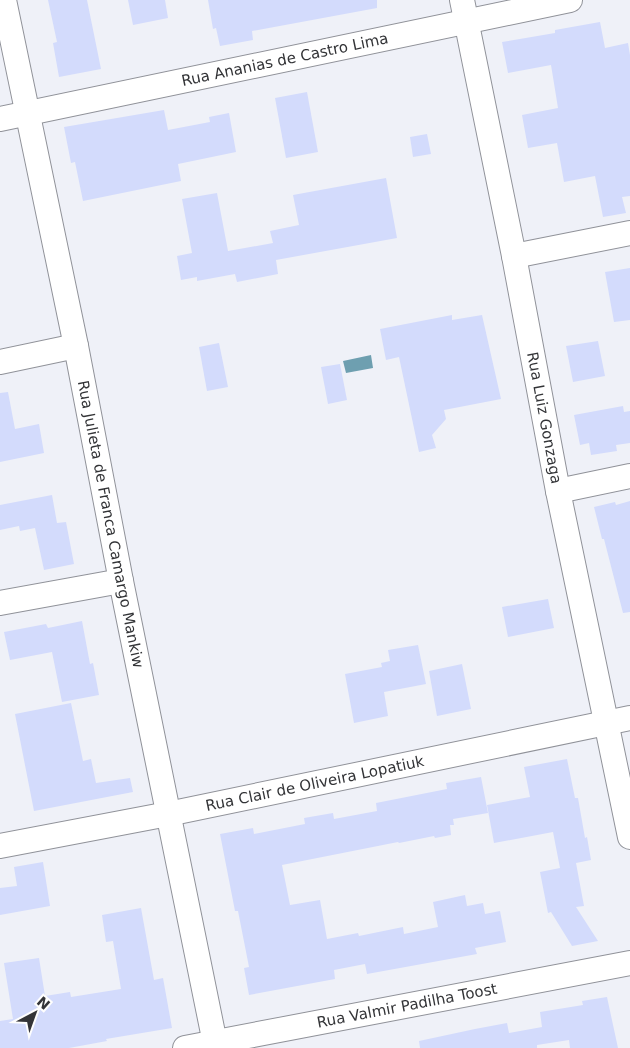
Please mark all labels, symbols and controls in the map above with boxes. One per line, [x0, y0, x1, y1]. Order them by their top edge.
street label: Rua Ananias de Castro Lima [180, 29, 390, 90]
street label: Rua Luiz Gonzaga [523, 351, 565, 485]
street label: Rua Julieta de Franca Camargo Mankiw [74, 379, 147, 670]
street label: Rua Clair de Oliveira Lopatiuk [204, 752, 426, 815]
street label: Rua Valmir Padilha Toost [315, 980, 499, 1032]
north arrow [10, 988, 60, 1038]
text: N [34, 993, 53, 1013]

